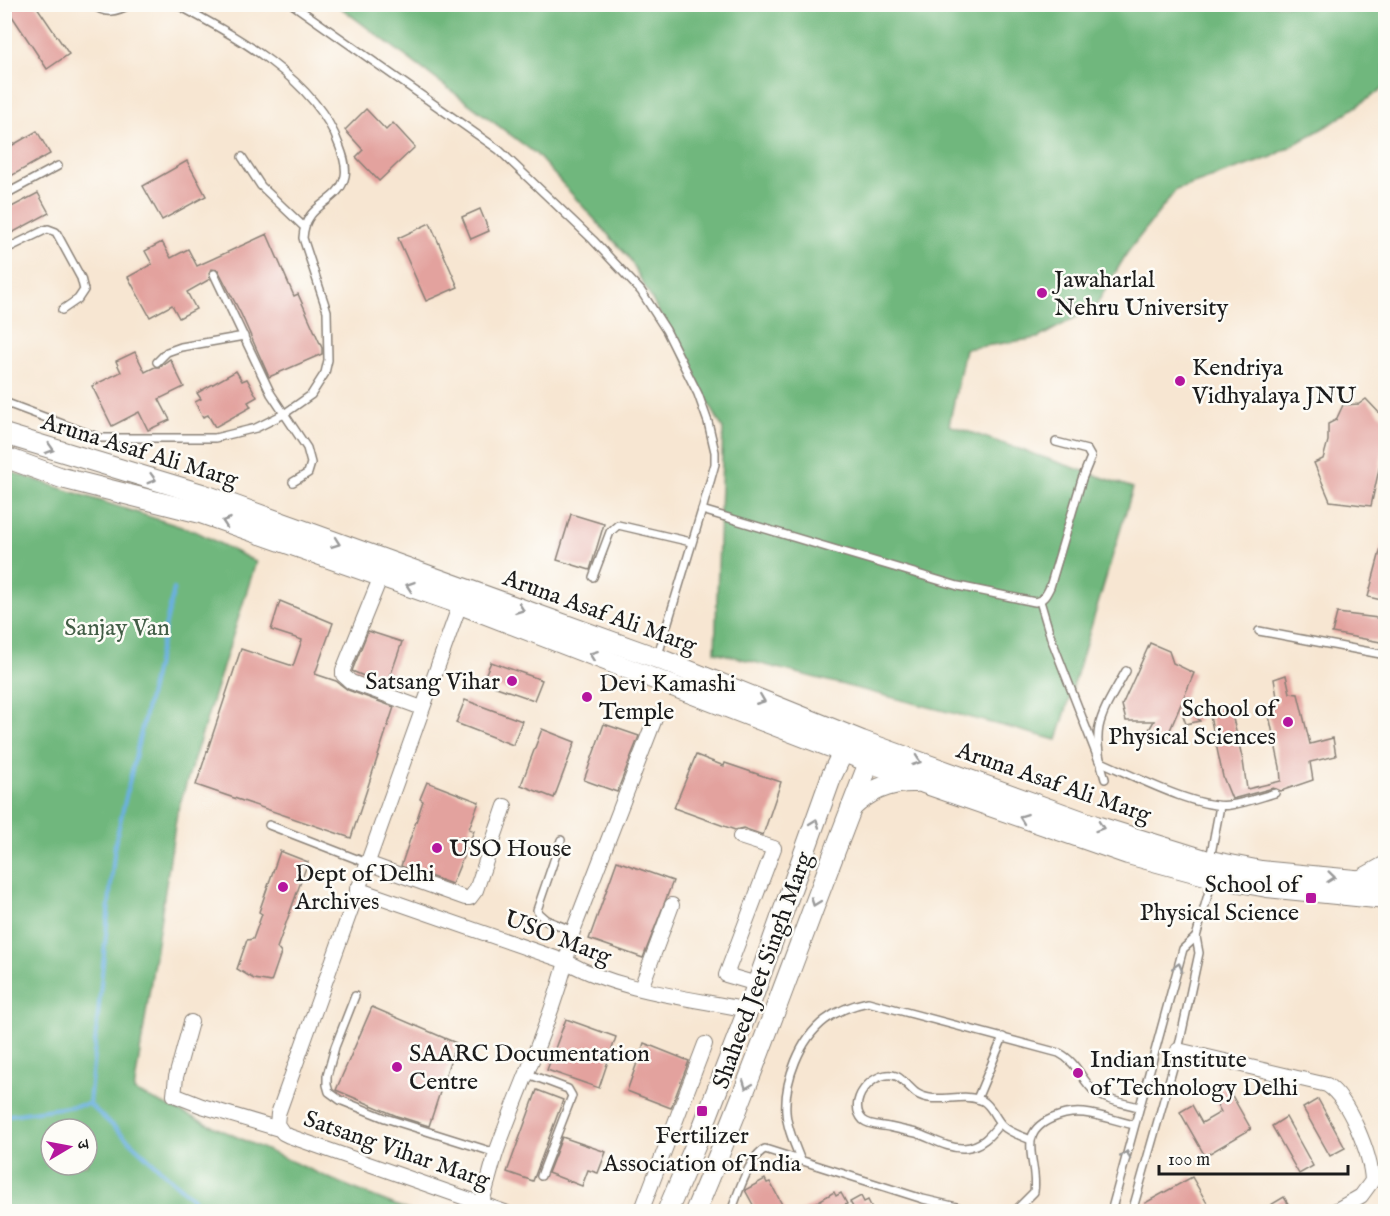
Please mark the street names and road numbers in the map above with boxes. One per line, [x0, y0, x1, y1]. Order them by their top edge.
street label: Aruna Asaf Ali Marg [36, 406, 243, 496]
street label: Aruna Asaf Ali Marg [497, 563, 702, 662]
street label: Aruna Asaf Ali Marg [951, 735, 1156, 832]
street label: Shaheed Jeet Singh Marg [706, 847, 821, 1093]
street label: USO Marg [499, 904, 616, 973]
street label: Satsang Vihar Marg [299, 1104, 495, 1197]

